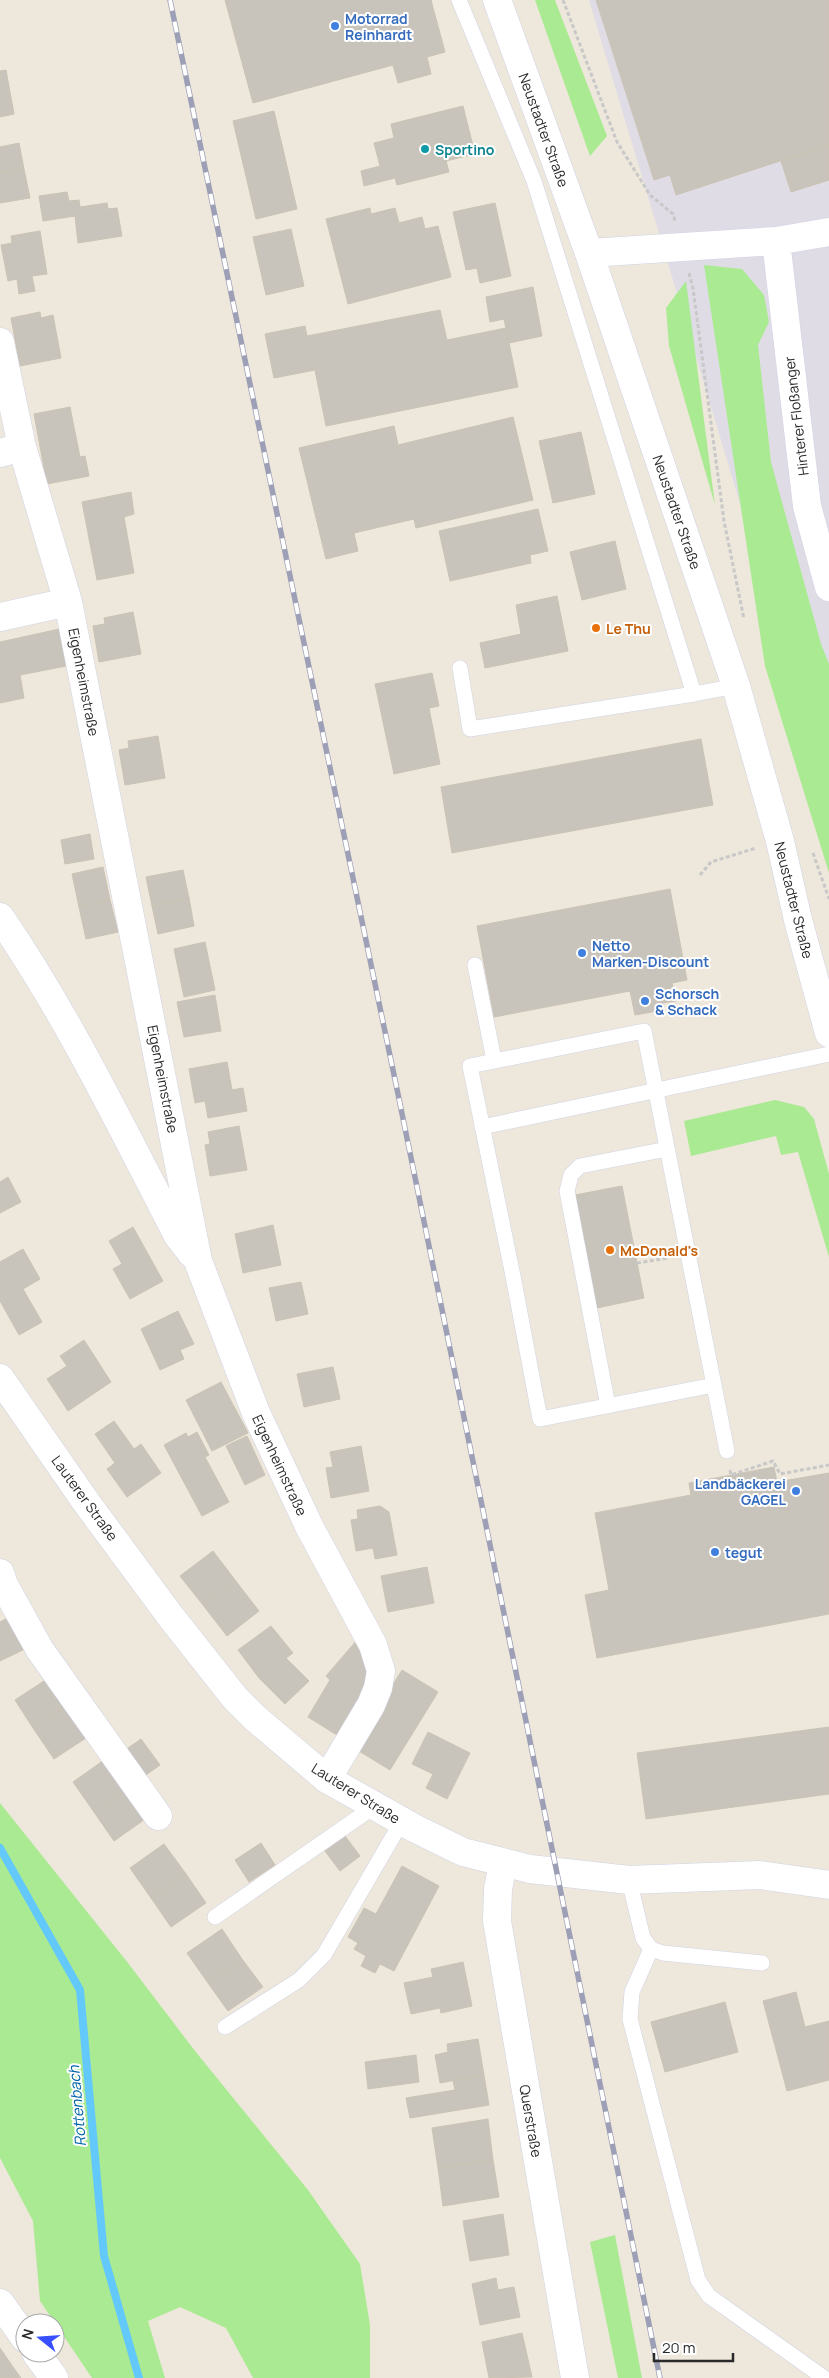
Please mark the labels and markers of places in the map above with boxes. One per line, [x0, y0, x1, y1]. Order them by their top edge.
place label: Motorrad Reinhardt [345, 9, 412, 44]
marker: Motorrad Reinhardt [329, 20, 341, 32]
place label: Sportino [435, 140, 495, 159]
marker: Sportino [419, 143, 431, 155]
place label: Le Thu [606, 619, 651, 638]
marker: Le Thu [590, 622, 602, 634]
place label: Netto Marken-Discount [592, 936, 709, 971]
marker: Netto Marken-Discount [576, 947, 588, 959]
place label: Schorsch & Schack [655, 984, 719, 1019]
marker: Schorsch & Schack [639, 995, 651, 1007]
place label: McDonald's [620, 1241, 698, 1260]
marker: McDonald's [604, 1244, 616, 1256]
place label: Landbäckerei GAGEL [695, 1474, 787, 1509]
marker: Landbäckerei GAGEL [790, 1485, 802, 1497]
place label: tegut [725, 1543, 763, 1562]
marker: tegut [709, 1546, 721, 1558]

